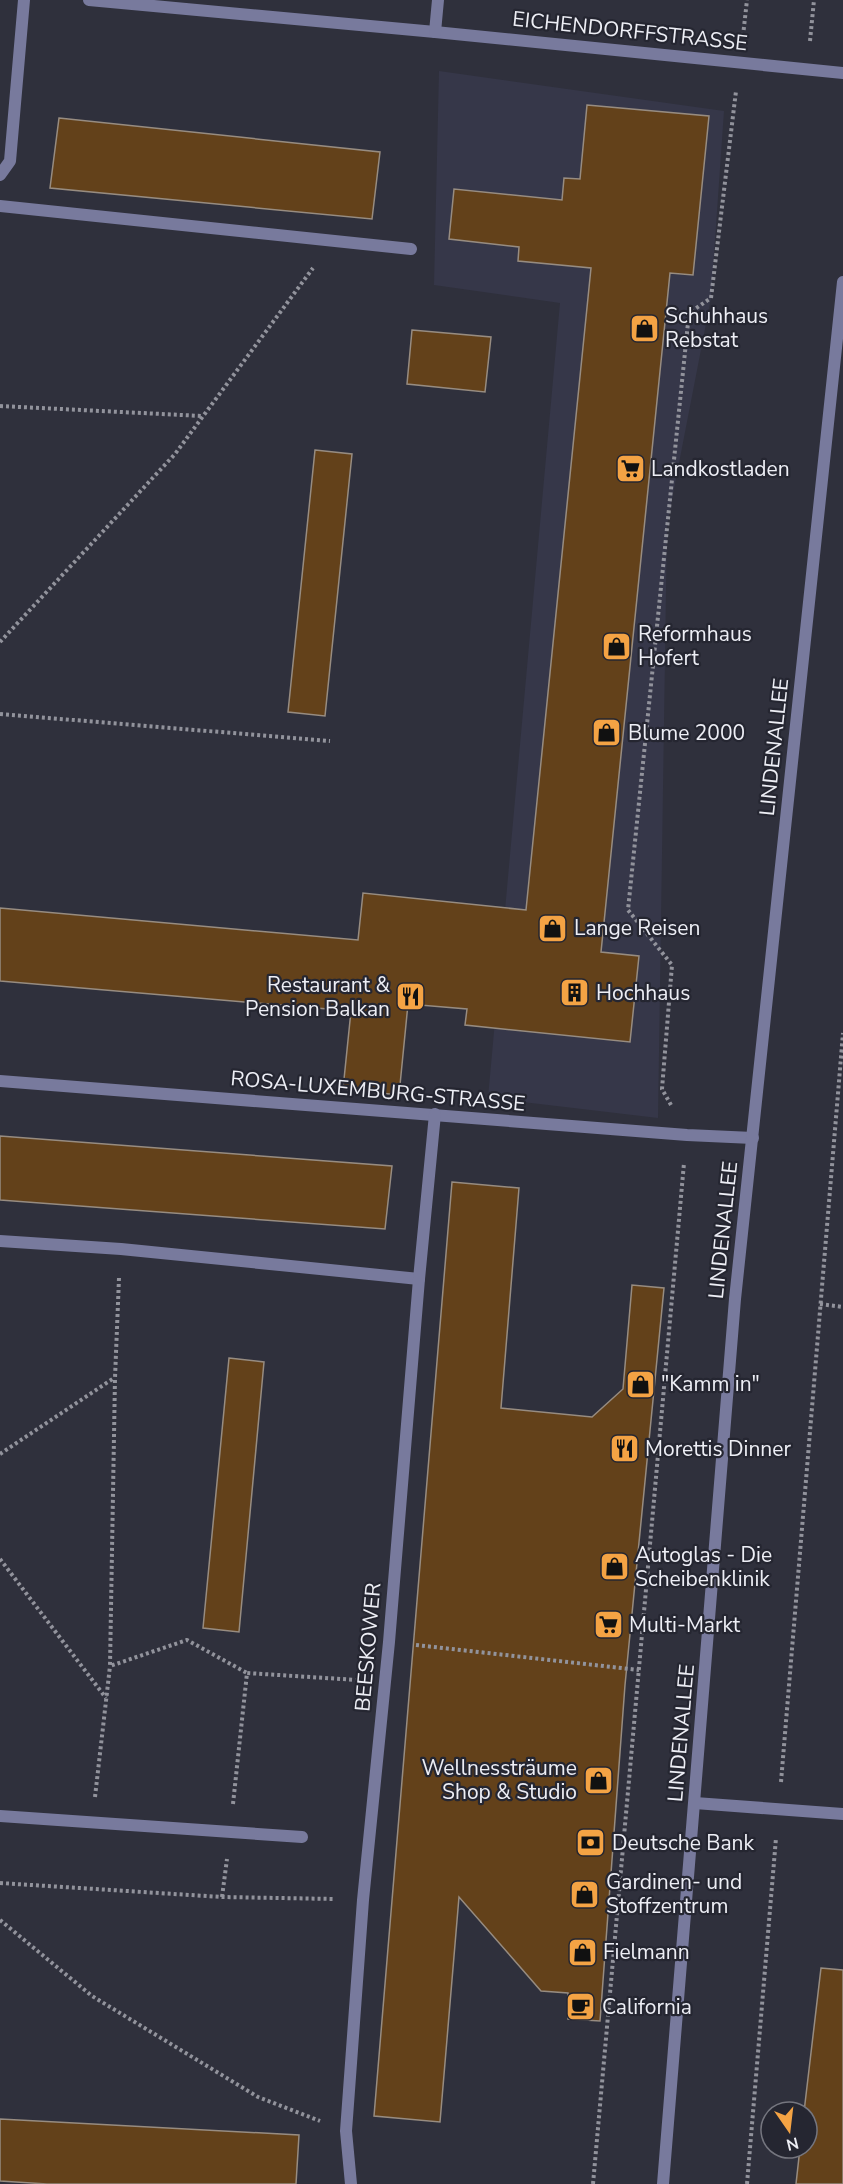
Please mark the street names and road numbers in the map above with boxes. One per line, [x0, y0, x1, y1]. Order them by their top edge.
street label: EICHENDORFFSTRASSE [511, 5, 749, 57]
street label: LINDENALLEE [753, 677, 795, 817]
street label: ROSA-LUXEMBURG-STRASSE [229, 1064, 527, 1118]
street label: LINDENALLEE [702, 1160, 744, 1300]
street label: BEESKOWER [348, 1581, 388, 1713]
street label: LINDENALLEE [661, 1663, 701, 1803]

